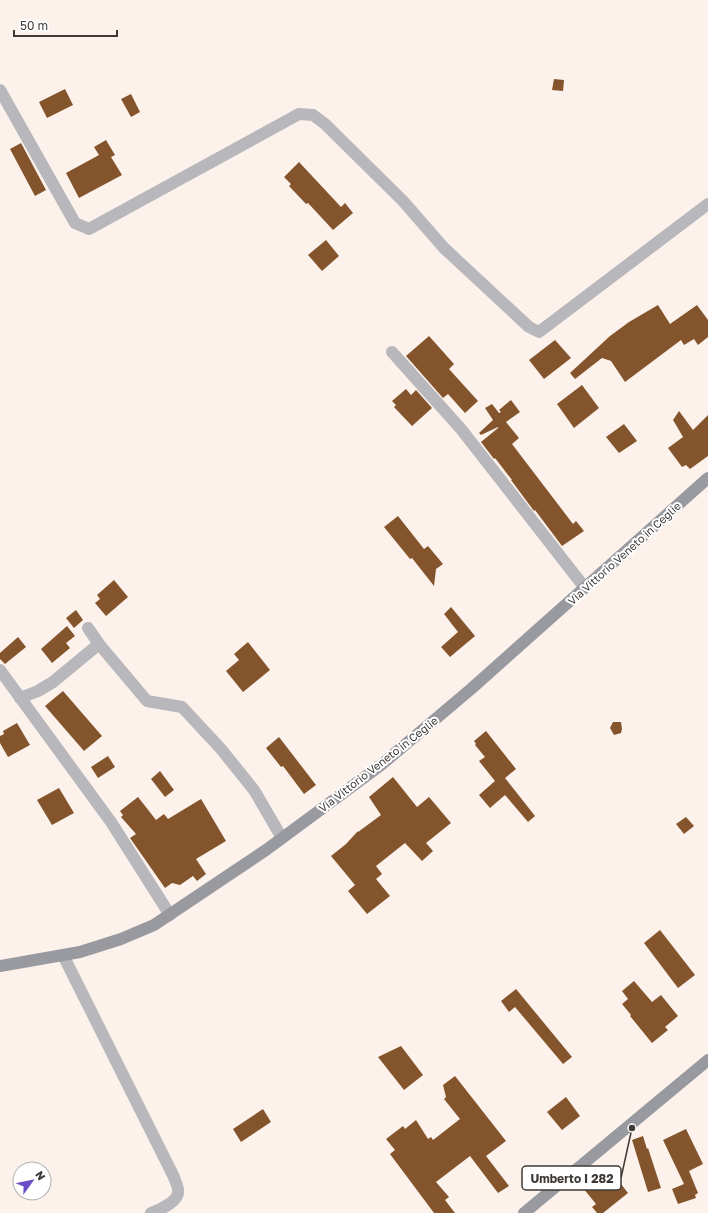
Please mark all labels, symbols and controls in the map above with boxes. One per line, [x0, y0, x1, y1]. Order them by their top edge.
scale bar [14, 12, 117, 38]
text: 50 m [20, 18, 48, 33]
street label: Via Vittorio Veneto in Ceglie [565, 499, 683, 607]
street label: Via Vittorio Veneto in Ceglie [316, 714, 440, 814]
north arrow [12, 1161, 52, 1201]
callout: Umberto I 282 [522, 1166, 621, 1190]
text: N [33, 1168, 49, 1182]
text: Umberto I 282 [530, 1171, 614, 1186]

